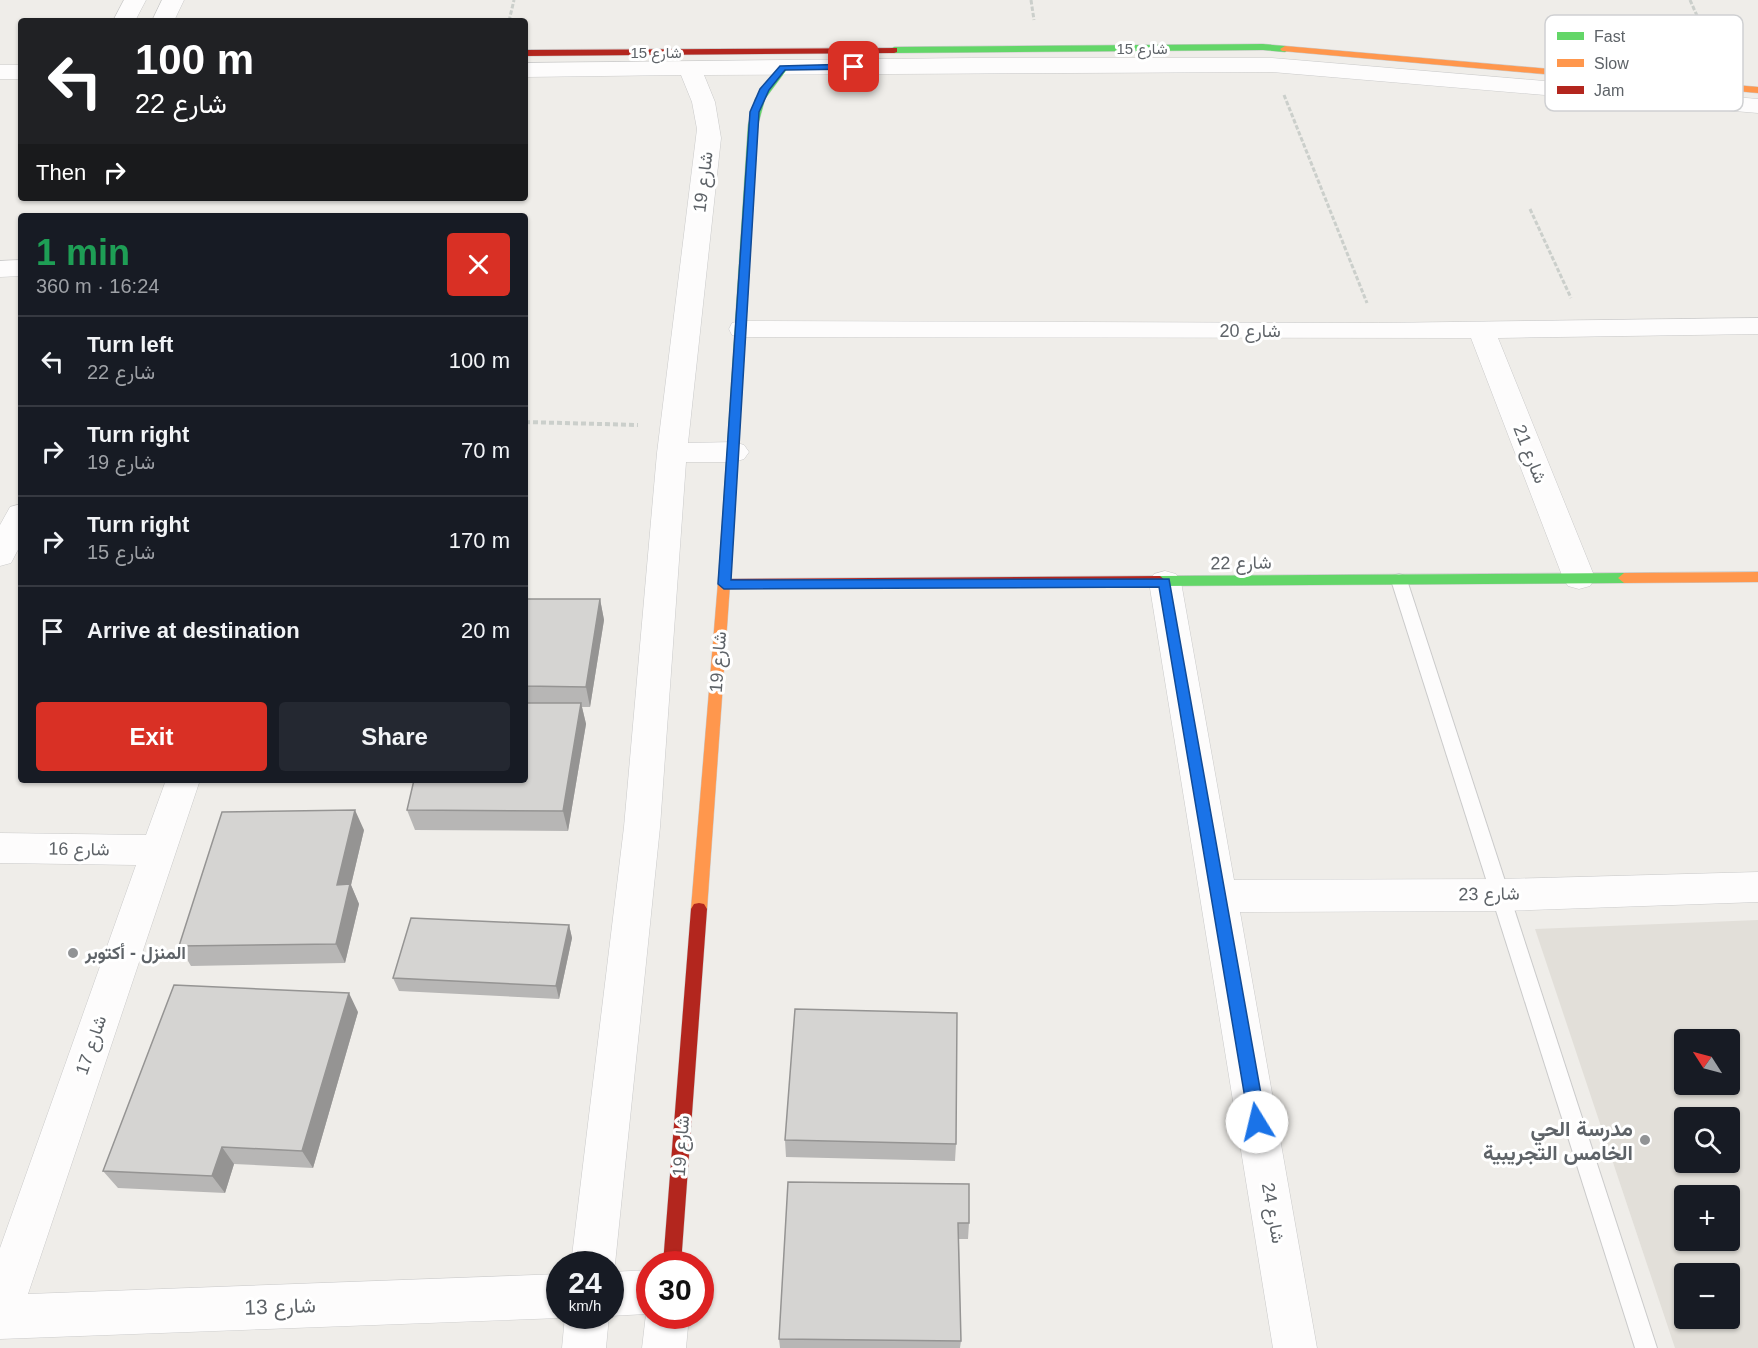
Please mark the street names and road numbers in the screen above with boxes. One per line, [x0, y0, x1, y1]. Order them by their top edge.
street label: شارع 15 [1116, 40, 1168, 60]
street label: شارع 15 [630, 44, 682, 64]
street label: شارع 19 [689, 150, 719, 214]
street label: شارع 20 [1219, 321, 1281, 343]
street label: شارع 21 [1507, 422, 1551, 487]
street label: شارع 22 [1210, 552, 1272, 576]
street label: شارع 19 [706, 631, 732, 693]
street label: شارع 16 [48, 838, 110, 862]
street label: شارع 23 [1458, 883, 1520, 907]
street label: شارع 17 [72, 1013, 112, 1078]
street label: شارع 19 [669, 1115, 695, 1177]
street label: شارع 24 [1256, 1181, 1288, 1245]
street label: شارع 13 [244, 1293, 316, 1322]

